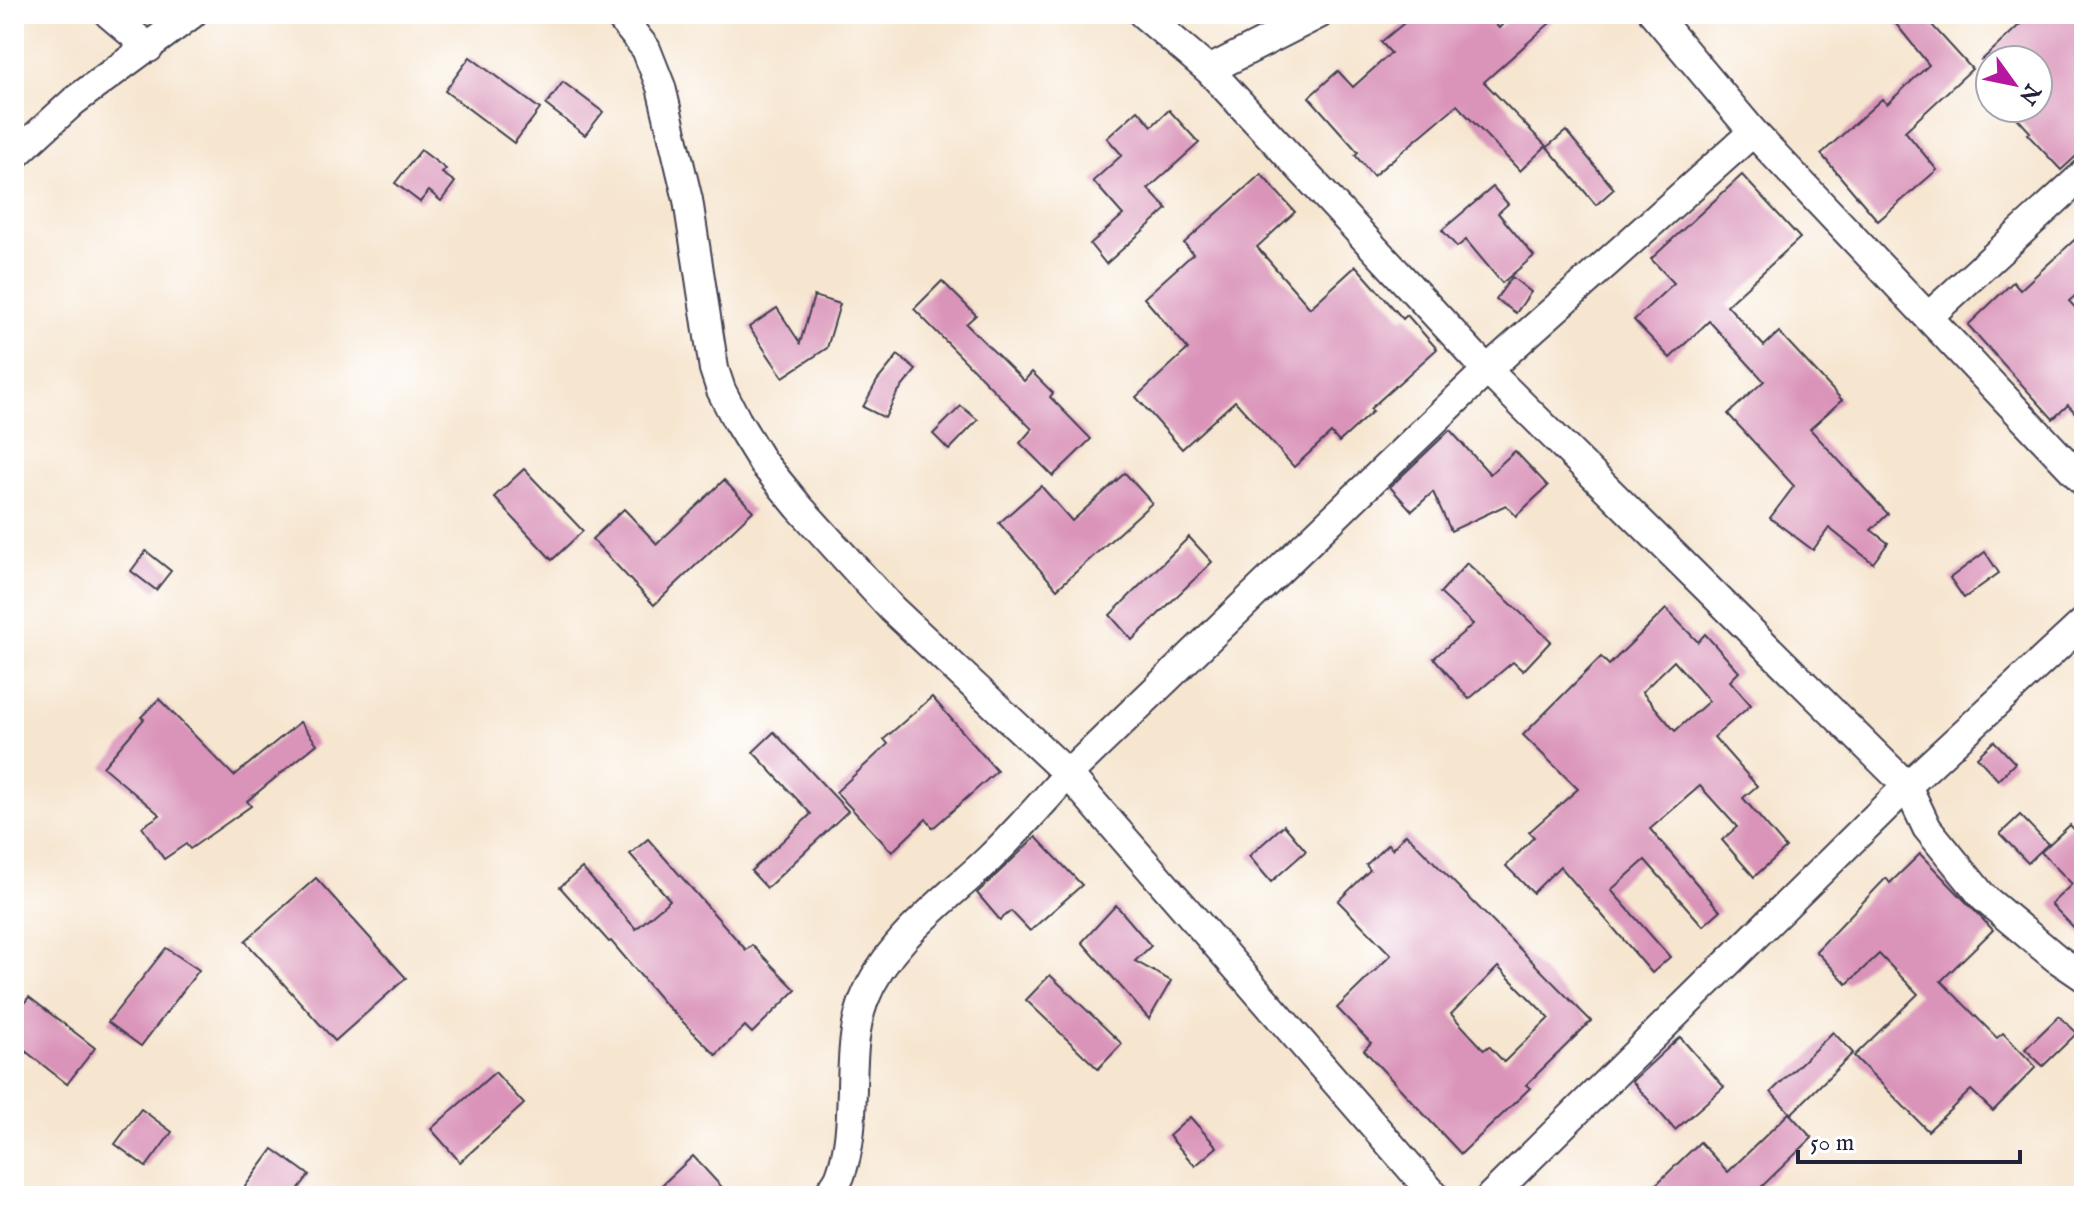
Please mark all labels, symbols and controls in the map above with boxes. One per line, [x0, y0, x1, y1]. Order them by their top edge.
north arrow [1974, 44, 2054, 124]
text: N [2012, 77, 2047, 109]
scale bar [1798, 1114, 2020, 1164]
text: 50 m [1810, 1128, 1854, 1159]

